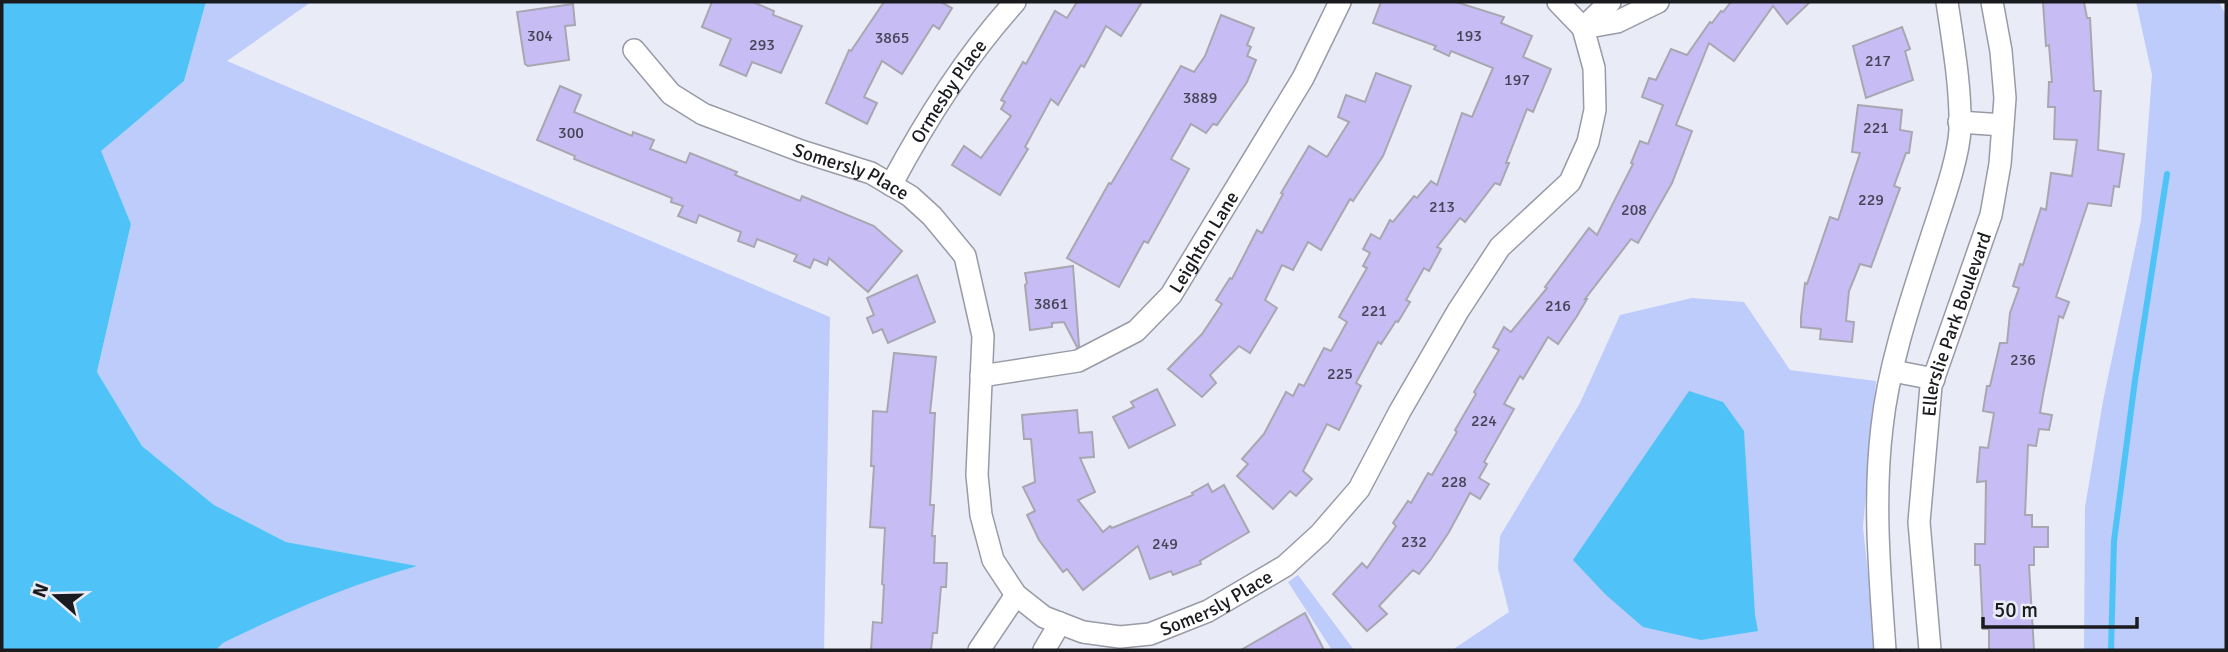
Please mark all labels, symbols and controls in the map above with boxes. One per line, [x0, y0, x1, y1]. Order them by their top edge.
house number: 304 [527, 26, 553, 46]
house number: 193 [1456, 26, 1482, 46]
house number: 3865 [875, 28, 909, 48]
house number: 293 [749, 35, 775, 55]
street label: Ormesby Place [906, 35, 992, 148]
house number: 217 [1865, 51, 1891, 71]
house number: 197 [1504, 70, 1530, 90]
house number: 3889 [1183, 88, 1217, 108]
house number: 221 [1863, 118, 1889, 138]
house number: 300 [558, 123, 584, 143]
street label: Somersly Place [789, 138, 913, 206]
street label: Leighton Lane [1164, 187, 1244, 298]
house number: 229 [1858, 190, 1884, 210]
house number: 213 [1429, 197, 1455, 217]
house number: 208 [1621, 200, 1647, 220]
street label: Ellerslie Park Boulevard [1917, 229, 1997, 418]
house number: 3861 [1034, 294, 1068, 314]
house number: 216 [1545, 296, 1571, 316]
house number: 221 [1361, 301, 1387, 321]
house number: 236 [2010, 350, 2036, 370]
house number: 225 [1327, 364, 1353, 384]
house number: 224 [1471, 411, 1497, 431]
house number: 228 [1441, 472, 1467, 492]
house number: 232 [1401, 532, 1427, 552]
house number: 249 [1152, 534, 1178, 554]
north arrow [21, 561, 91, 631]
street label: Somersly Place [1157, 565, 1277, 642]
text: N [27, 580, 55, 601]
scale bar [1983, 586, 2137, 630]
text: 50 m [1994, 597, 2038, 623]

